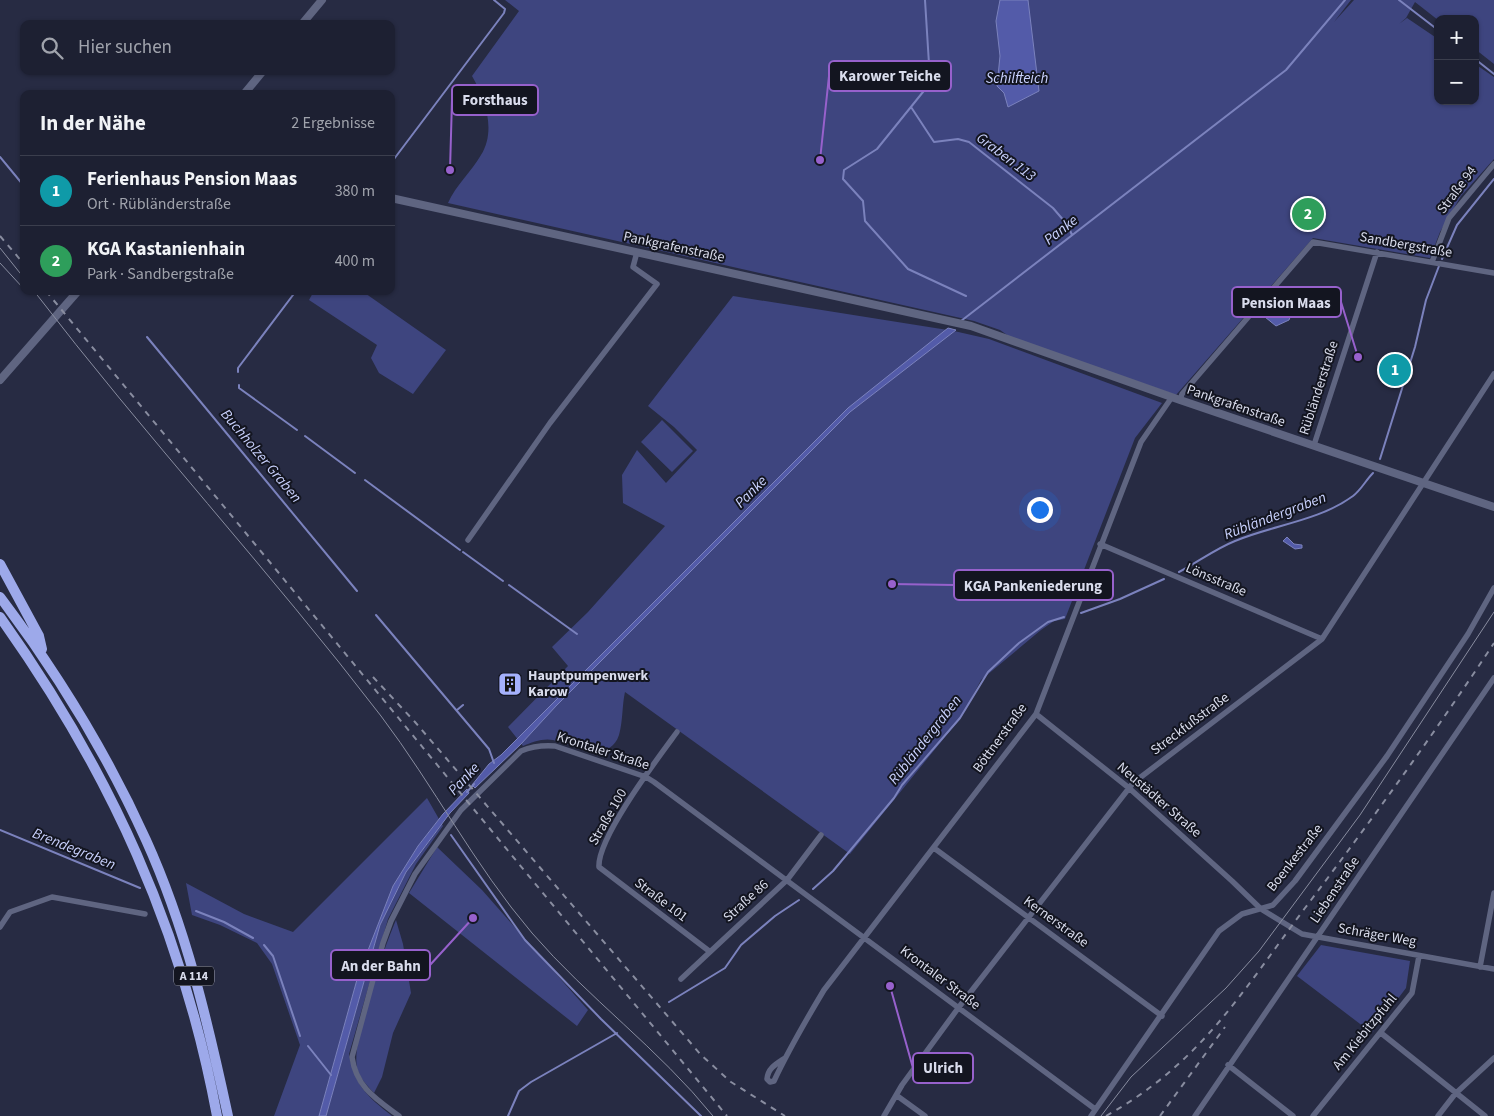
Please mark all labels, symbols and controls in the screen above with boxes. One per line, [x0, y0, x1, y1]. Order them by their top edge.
map controls [1434, 15, 1479, 105]
button: + [1434, 15, 1479, 60]
search box [20, 20, 395, 75]
icon: search [38, 34, 66, 62]
text: Hier suchen [78, 34, 172, 61]
button: − [1434, 60, 1479, 105]
callout: Karower Teiche [829, 61, 951, 91]
text: Karower Teiche [839, 66, 941, 87]
water label: Schilfteich [986, 68, 1048, 89]
callout: Forsthaus [452, 85, 538, 115]
text: Forsthaus [462, 90, 528, 111]
text: In der Nähe [40, 108, 146, 138]
text: 2 Ergebnisse [291, 112, 375, 134]
water label: Graben 113 [972, 128, 1040, 186]
street label: Straße 94 [1432, 162, 1482, 218]
text: Ferienhaus Pension Maas [87, 166, 297, 193]
text: 1 [52, 180, 60, 202]
text: 380 m [335, 180, 375, 202]
text: Ort · Rübländerstraße [87, 193, 231, 215]
pin: 2 [1292, 195, 1324, 233]
water label: Panke [1040, 210, 1082, 250]
street label: Pankgrafenstraße [622, 227, 726, 267]
street label: Sandbergstraße [1358, 227, 1454, 263]
text: KGA Kastanienhain [87, 236, 245, 263]
text: 2 [52, 250, 60, 272]
text: 400 m [335, 250, 375, 272]
text: Park · Sandbergstraße [87, 263, 234, 285]
callout: Pension Maas [1232, 287, 1341, 317]
text: Pension Maas [1241, 293, 1331, 314]
street label: Rübländerstraße [1294, 338, 1344, 438]
pin: 1 [1379, 351, 1411, 389]
street label: Pankgrafenstraße [1184, 380, 1288, 432]
water label: Buchholzer Graben [216, 405, 307, 507]
water label: Panke [730, 471, 772, 513]
water label: Rübländergraben [1221, 487, 1329, 545]
your location [1027, 497, 1053, 523]
street label: Lönsstraße [1182, 558, 1250, 602]
callout: KGA Pankeniederung [954, 570, 1113, 600]
text: KGA Pankeniederung [964, 576, 1102, 597]
place label: Hauptpumpenwerk Karow [528, 666, 649, 702]
building icon: Hauptpumpenwerk Karow [497, 671, 523, 697]
street label: Streckfußstraße [1147, 688, 1233, 760]
water label: Rübländergraben [883, 691, 967, 789]
street label: Böttnerstraße [968, 699, 1032, 777]
street label: Krontaler Straße [554, 727, 652, 775]
water label: Panke [443, 758, 485, 800]
street label: Neustädter Straße [1112, 758, 1206, 842]
street label: Straße 100 [584, 785, 632, 849]
street label: Boenkestraße [1262, 820, 1328, 896]
water label: Brendegraben [29, 823, 119, 875]
street label: Liebenstraße [1305, 853, 1365, 927]
street label: Straße 101 [630, 873, 692, 927]
street label: Straße 86 [719, 875, 773, 927]
street label: Kernerstraße [1019, 892, 1093, 952]
street label: Schräger Weg [1336, 918, 1418, 952]
street label: Krontaler Straße [896, 941, 984, 1015]
callout: An der Bahn [331, 950, 430, 980]
text: An der Bahn [340, 956, 421, 977]
road number: A 114 [174, 966, 214, 986]
street label: Am Kiebitzpfuhl [1328, 989, 1402, 1074]
callout: Ulrich [913, 1053, 973, 1083]
text: Ulrich [923, 1058, 963, 1079]

